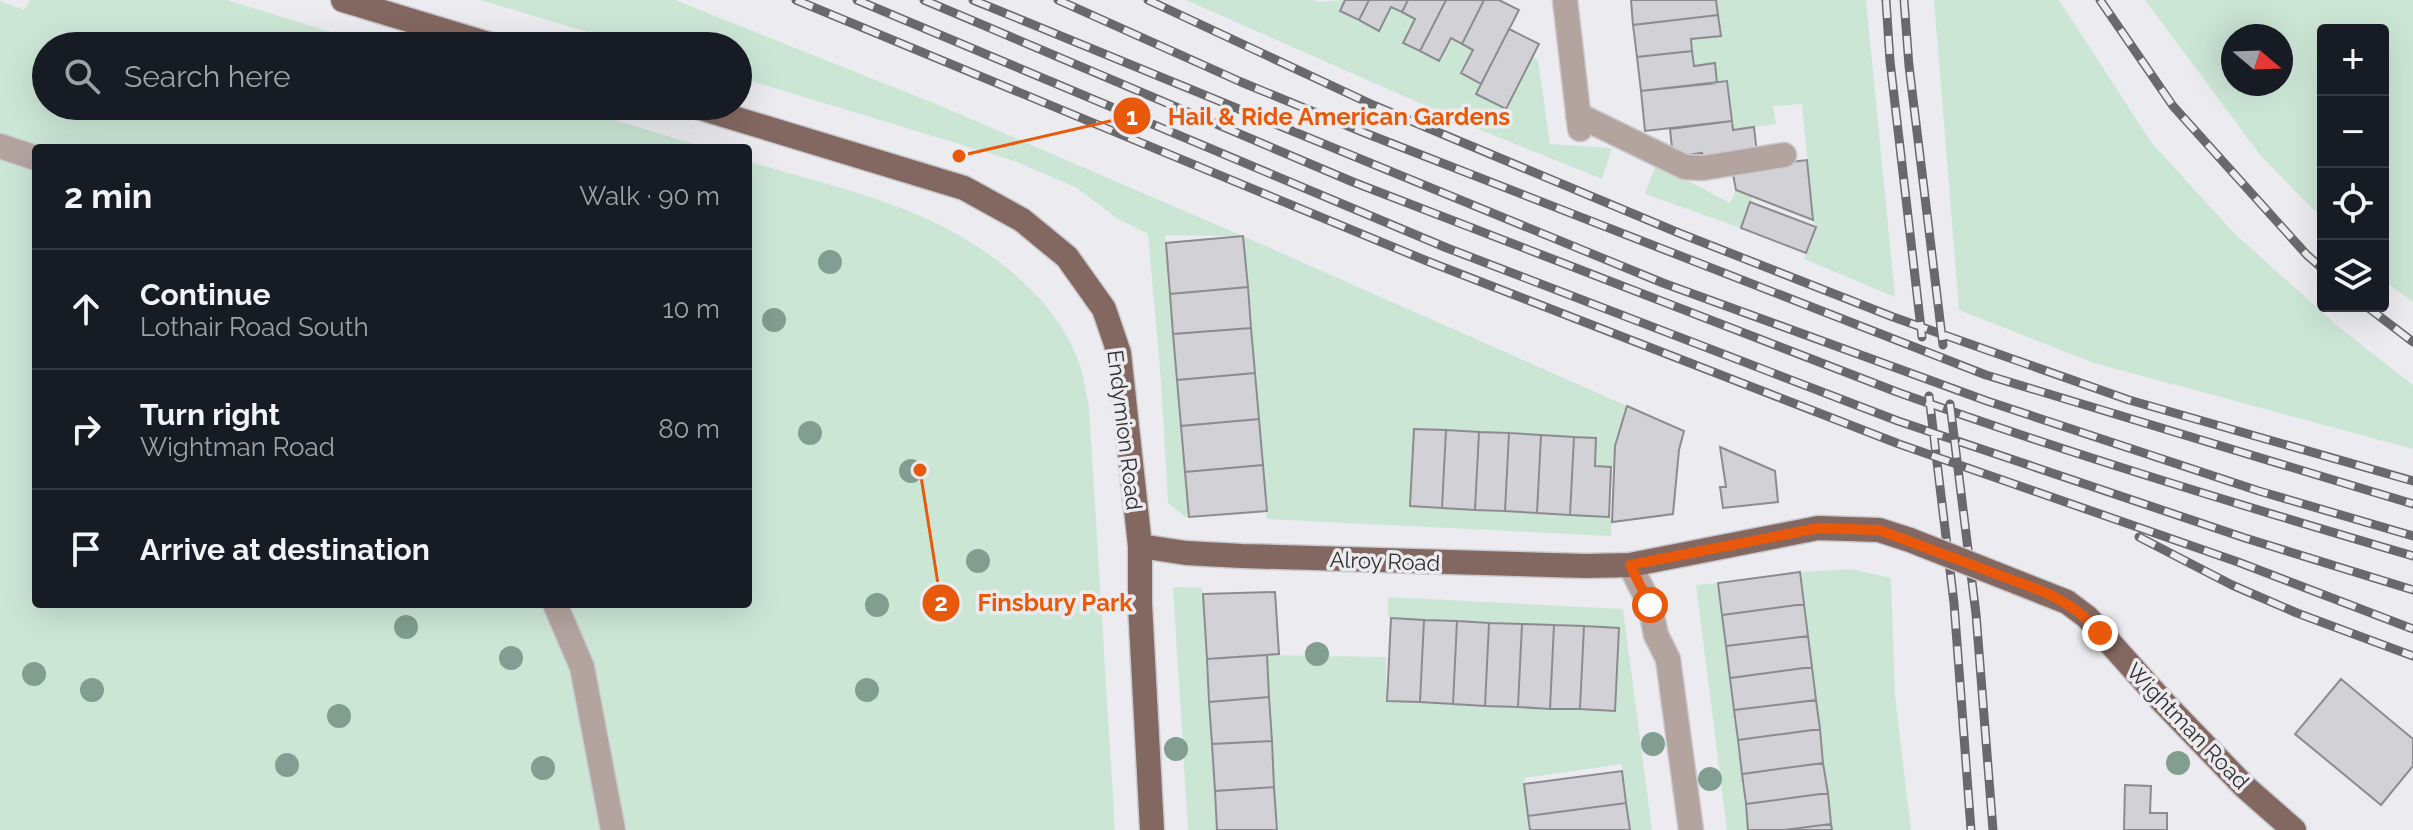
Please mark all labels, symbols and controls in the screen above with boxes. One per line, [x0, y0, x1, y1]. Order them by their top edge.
north arrow [2221, 24, 2293, 96]
map controls [2317, 24, 2389, 312]
button: + [2317, 24, 2389, 96]
search box [32, 32, 752, 120]
icon: search [60, 54, 104, 98]
text: Search here [124, 59, 291, 94]
callout: Hail & Ride American Gardens [1112, 92, 1527, 140]
button: − [2317, 96, 2389, 168]
text: 1 [1126, 102, 1138, 131]
text: Hail & Ride American Gardens [1168, 102, 1510, 131]
button: locate [2317, 168, 2389, 240]
text: 2 min [64, 176, 152, 216]
text: Walk · 90 m [579, 181, 720, 211]
button: layers [2317, 240, 2389, 312]
text: Continue [140, 277, 271, 312]
icon: ahead [64, 287, 108, 331]
text: 10 m [662, 294, 720, 324]
text: Lothair Road South [140, 312, 369, 342]
street label: Endymion Road [1102, 349, 1148, 511]
text: Turn right [140, 397, 280, 432]
icon: right [64, 407, 108, 451]
text: 80 m [658, 414, 720, 444]
text: Wightman Road [140, 432, 335, 462]
icon: arrive [64, 527, 108, 571]
text: Arrive at destination [140, 532, 430, 567]
street label: Alroy Road [1329, 546, 1441, 576]
callout: Finsbury Park [921, 579, 1149, 627]
route start [1632, 587, 1668, 623]
text: 2 [934, 588, 948, 617]
text: Finsbury Park [977, 588, 1133, 617]
route end [2082, 615, 2118, 651]
street label: Wightman Road [2121, 658, 2255, 794]

